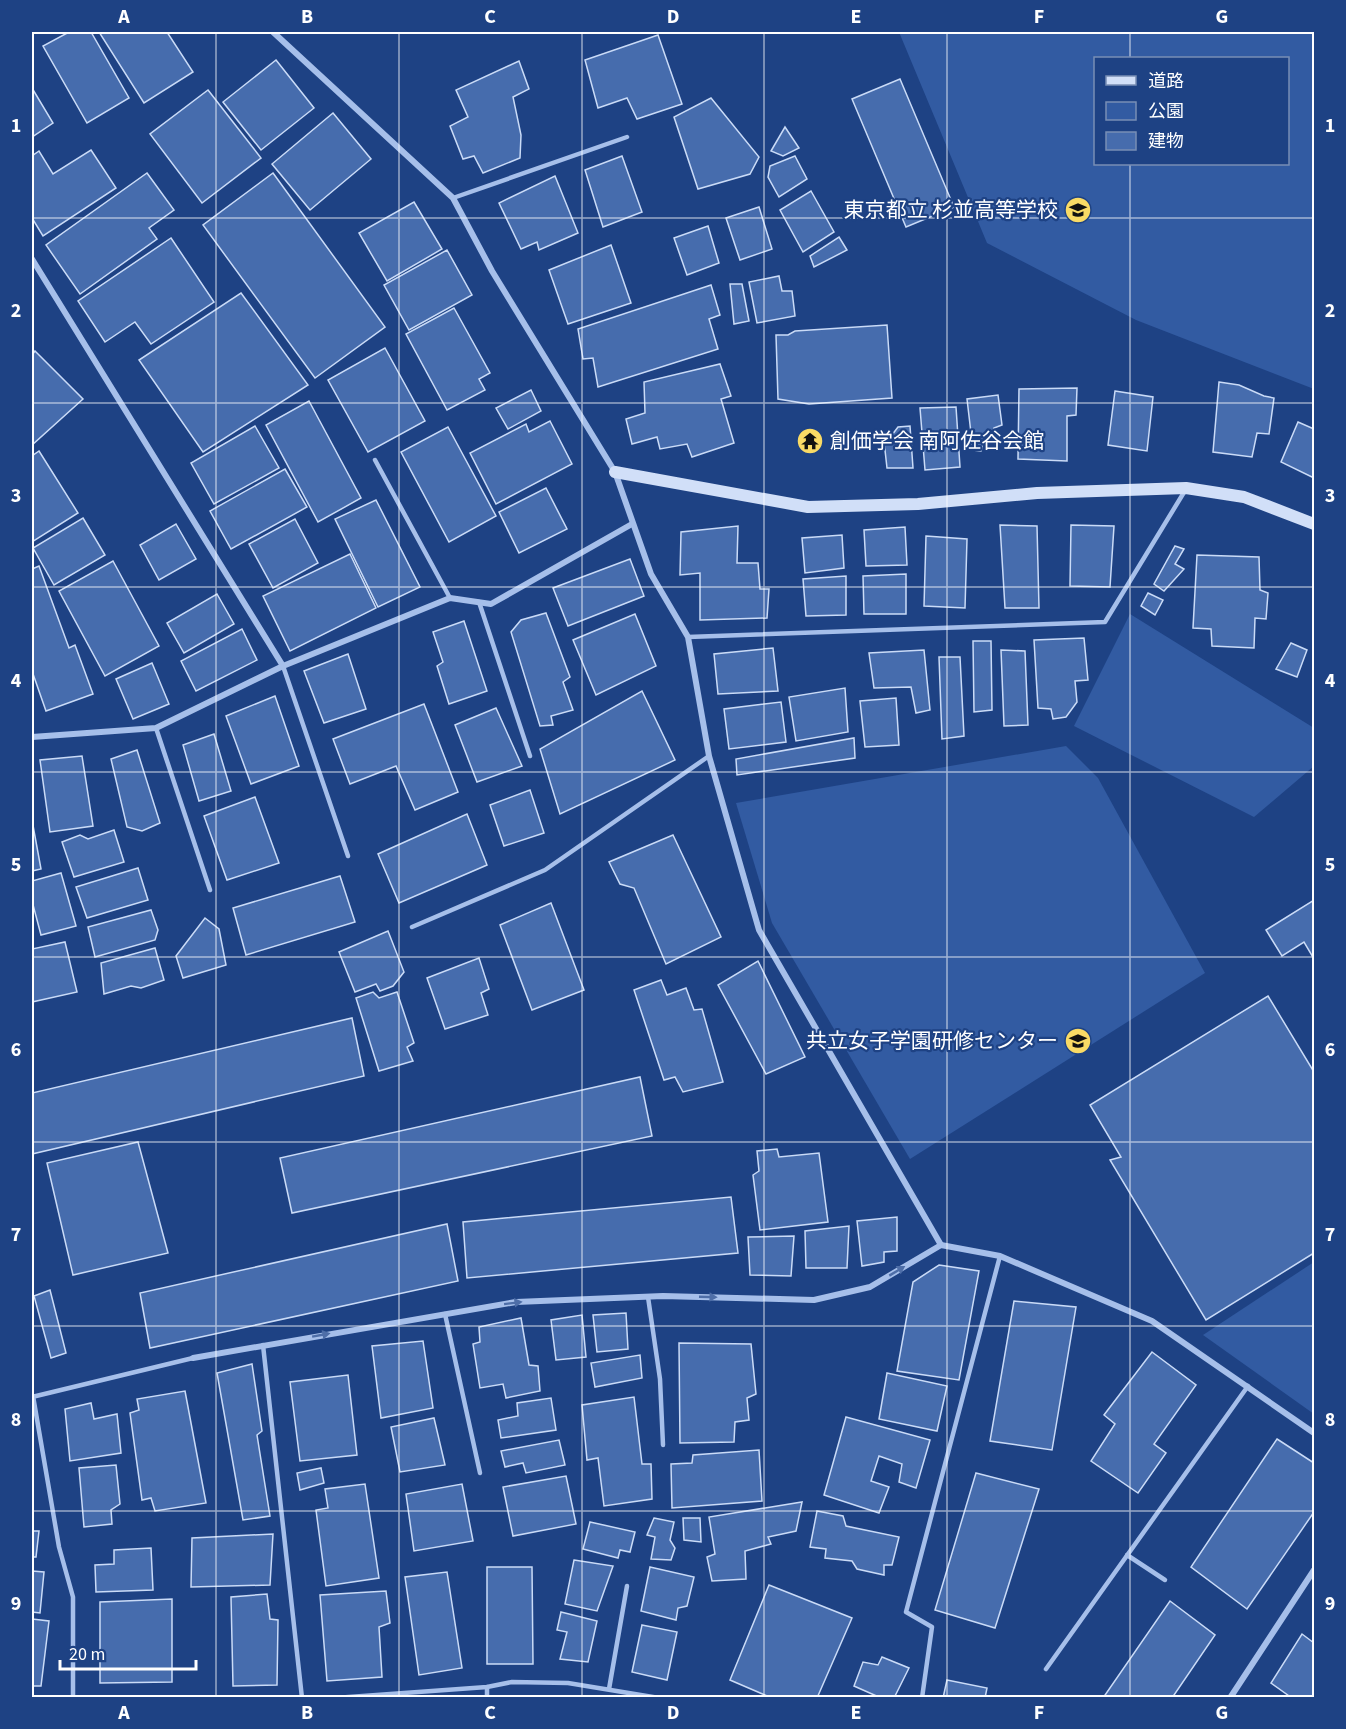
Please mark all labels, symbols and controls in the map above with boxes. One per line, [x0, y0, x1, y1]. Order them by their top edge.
text: A [117, 3, 130, 31]
text: B [301, 3, 313, 31]
text: C [484, 3, 496, 31]
text: D [667, 3, 679, 31]
text: E [851, 3, 861, 31]
text: F [1034, 3, 1044, 31]
text: G [1216, 3, 1228, 31]
legend [1094, 57, 1289, 165]
text: 道路 [1148, 69, 1184, 94]
text: 公園 [1148, 99, 1184, 124]
text: 1 [11, 112, 21, 140]
text: 1 [1325, 112, 1335, 140]
text: 建物 [1148, 129, 1184, 154]
place label: 東京都立 杉並高等学校 [844, 195, 1058, 225]
school or university icon: 東京都立 杉並高等学校 [1063, 195, 1093, 225]
text: 2 [11, 297, 21, 325]
text: 2 [1325, 297, 1335, 325]
temple icon: 創価学会 南阿佐谷会館 [795, 426, 825, 456]
place label: 創価学会 南阿佐谷会館 [830, 426, 1044, 456]
text: 3 [11, 482, 21, 510]
text: 3 [1325, 482, 1335, 510]
text: 4 [11, 667, 22, 695]
text: 4 [1325, 667, 1336, 695]
text: 5 [11, 851, 21, 879]
text: 5 [1325, 851, 1335, 879]
place label: 共立女子学園研修センター [806, 1026, 1058, 1056]
school or university icon: 共立女子学園研修センター [1063, 1026, 1093, 1056]
text: 6 [11, 1036, 21, 1064]
text: 6 [1325, 1036, 1335, 1064]
text: 7 [11, 1221, 21, 1249]
text: 7 [1325, 1221, 1335, 1249]
one-way arrow [889, 1266, 905, 1277]
one-way arrow [698, 1293, 717, 1302]
one-way arrow [504, 1298, 523, 1307]
one-way arrow [311, 1330, 330, 1339]
text: 8 [11, 1406, 21, 1434]
text: 8 [1325, 1406, 1335, 1434]
text: 9 [11, 1590, 21, 1618]
text: 9 [1325, 1590, 1335, 1618]
scale bar [60, 1633, 196, 1671]
text: 20 m [69, 1642, 105, 1667]
text: A [117, 1699, 130, 1727]
text: B [301, 1699, 313, 1727]
text: C [484, 1699, 496, 1727]
text: D [667, 1699, 679, 1727]
text: E [851, 1699, 861, 1727]
text: F [1034, 1699, 1044, 1727]
text: G [1216, 1699, 1228, 1727]

